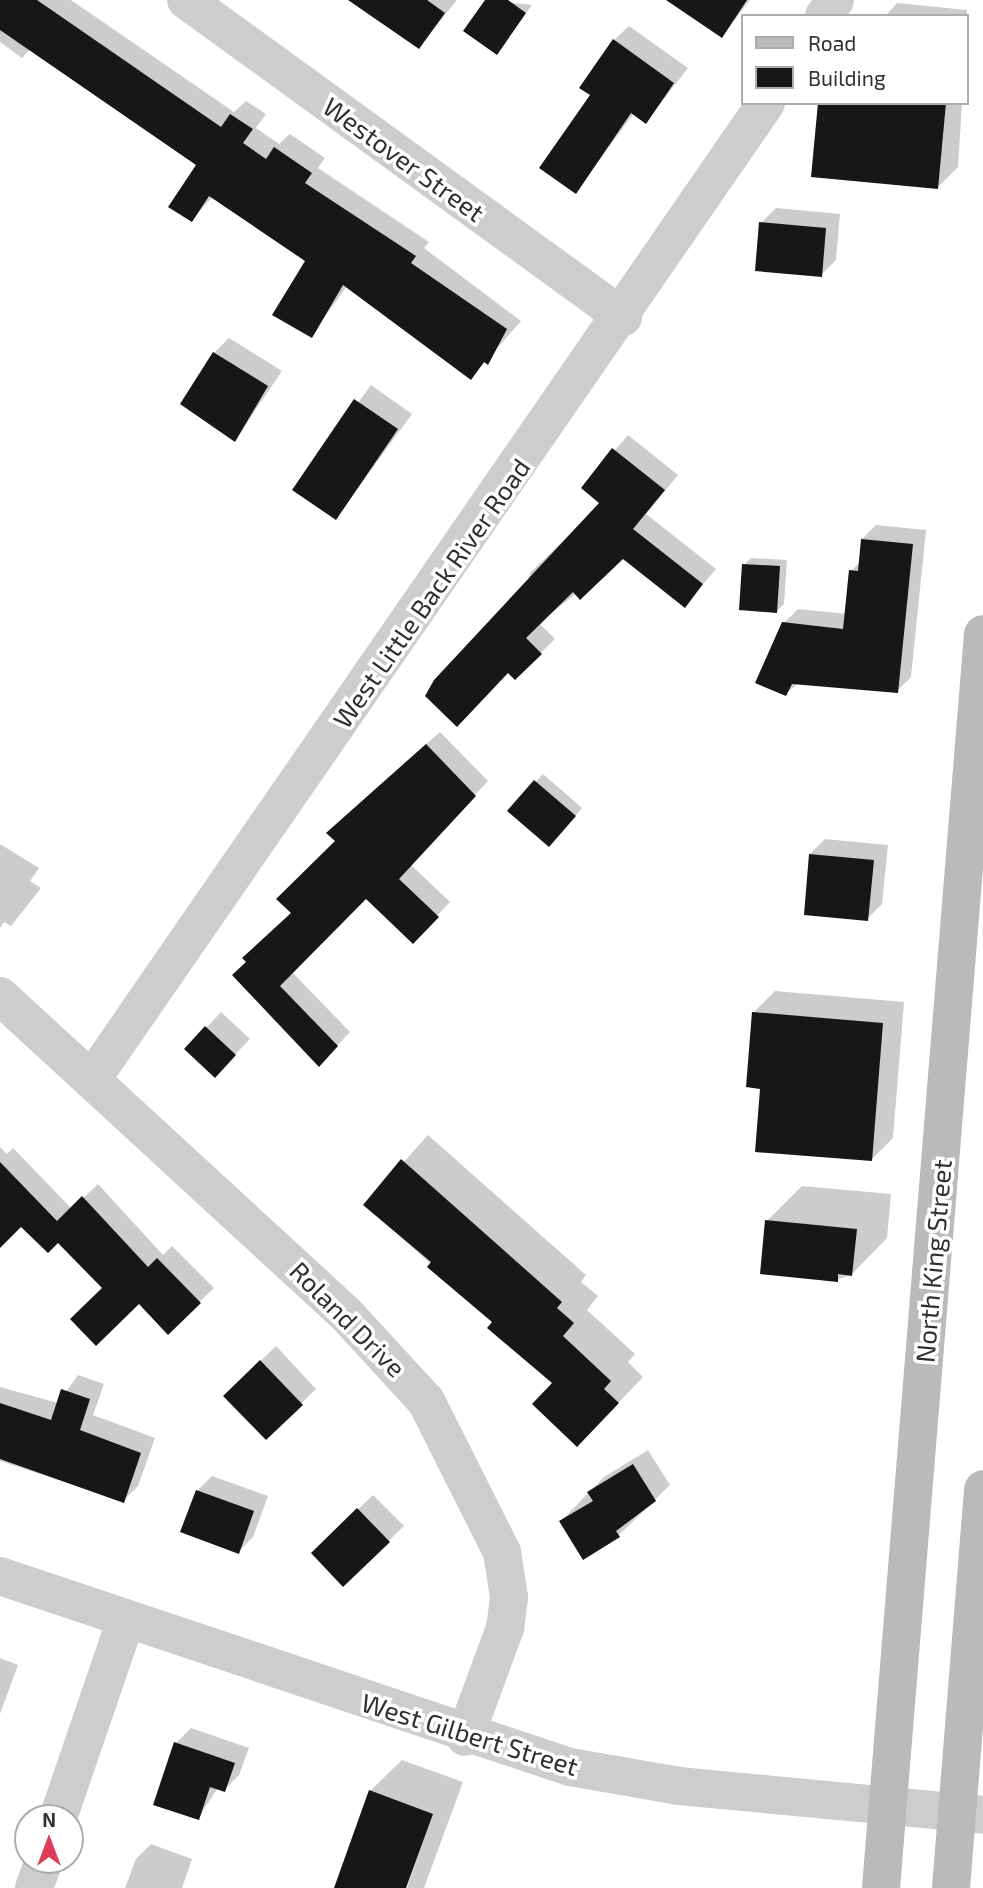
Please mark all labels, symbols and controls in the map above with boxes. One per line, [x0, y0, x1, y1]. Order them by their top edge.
legend [741, 14, 969, 105]
text: Road [808, 30, 856, 55]
text: Building [808, 65, 886, 90]
street label: Westover Street [317, 90, 491, 228]
street label: West Little Back River Road [326, 452, 536, 734]
street label: North King Street [909, 1158, 957, 1364]
street label: Roland Drive [284, 1255, 412, 1383]
street label: West Gilbert Street [358, 1686, 582, 1782]
north arrow [14, 1804, 84, 1874]
text: N [42, 1808, 56, 1831]

